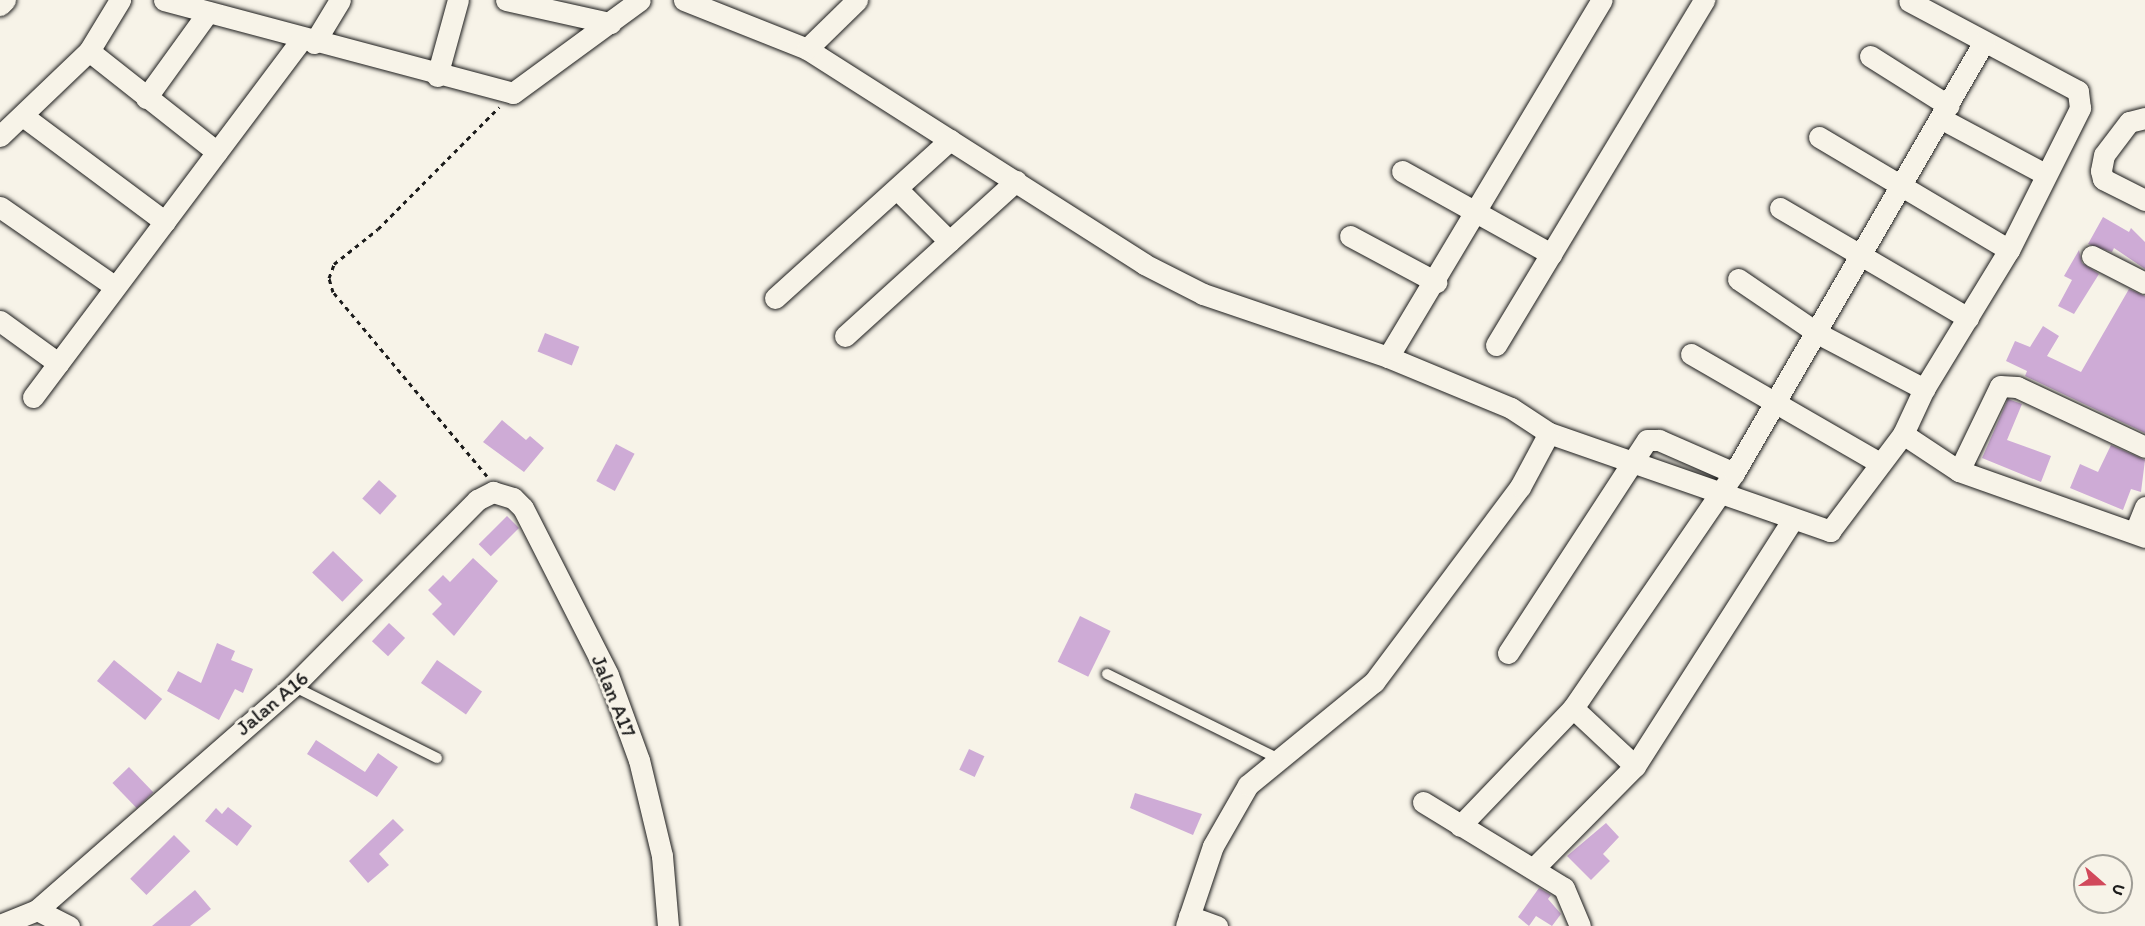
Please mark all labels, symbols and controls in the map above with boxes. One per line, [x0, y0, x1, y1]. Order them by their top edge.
street label: Jalan A17 [586, 651, 642, 741]
street label: Jalan A16 [230, 665, 314, 741]
north arrow [2073, 854, 2133, 914]
text: U [2108, 881, 2129, 898]

